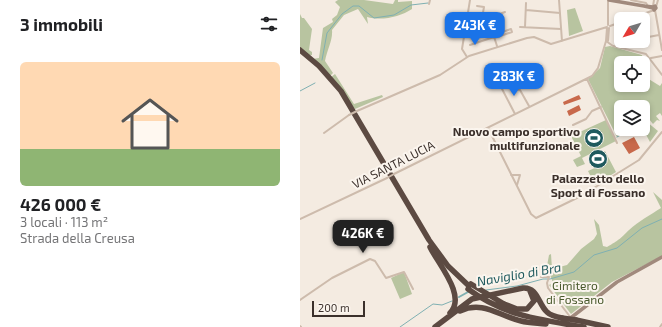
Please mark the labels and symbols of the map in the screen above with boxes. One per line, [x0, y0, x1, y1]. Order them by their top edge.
pin: 243K € [442, 12, 508, 46]
north arrow [614, 12, 650, 48]
pin: 283K € [481, 63, 547, 97]
place label: Nuovo campo sportivo multifunzionale [453, 124, 580, 152]
sports icon: Nuovo campo sportivo multifunzionale [583, 127, 605, 149]
street label: VIA SANTA LUCIA [350, 137, 437, 191]
sports icon: Palazzetto dello Sport di Fossano [587, 148, 609, 170]
place label: Palazzetto dello Sport di Fossano [551, 171, 645, 199]
pin: 426K € [330, 220, 396, 254]
water label: Naviglio di Bra [476, 259, 562, 289]
park label: Cimitero di Fossano [546, 278, 604, 306]
scale bar [312, 299, 365, 318]

